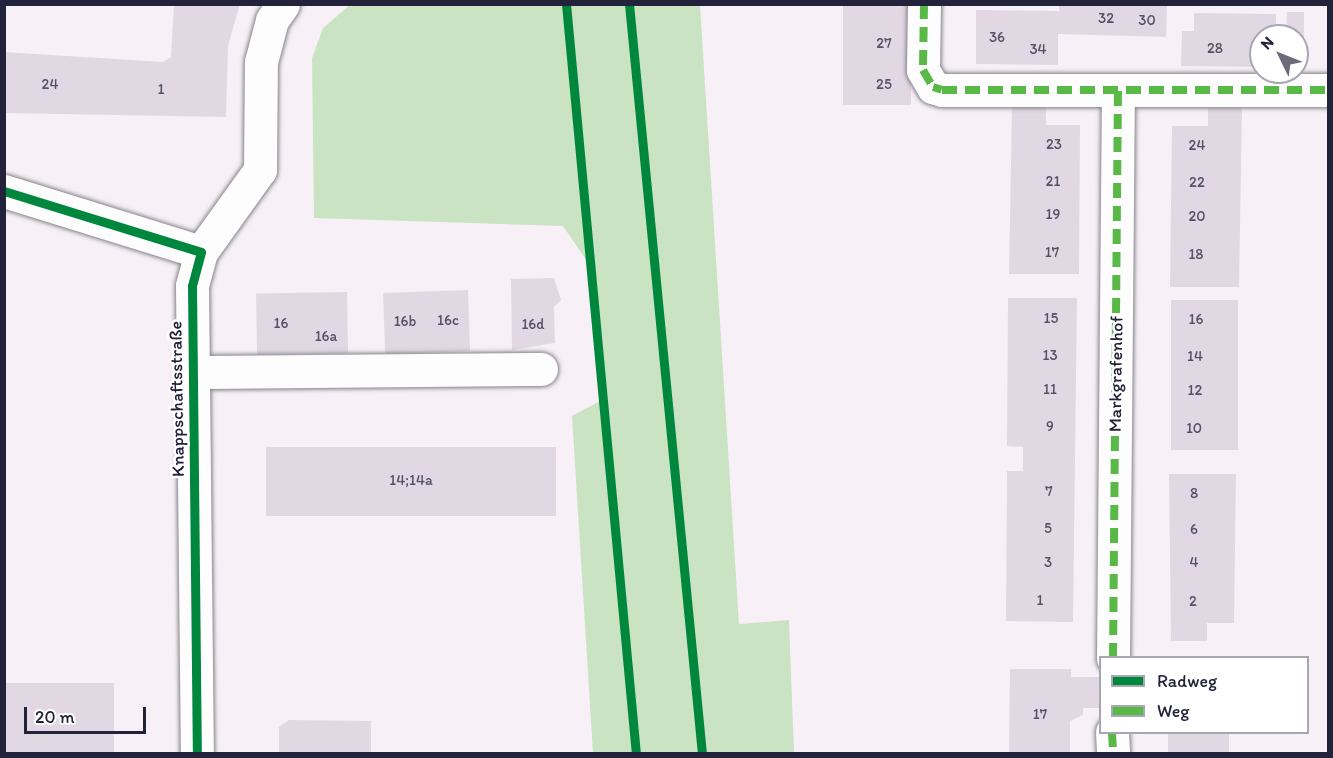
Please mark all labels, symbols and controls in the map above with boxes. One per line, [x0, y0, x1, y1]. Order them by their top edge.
house number: 32 [1098, 10, 1114, 28]
house number: 30 [1138, 12, 1156, 30]
north arrow [1249, 24, 1309, 84]
house number: 36 [989, 29, 1005, 47]
text: N [1256, 32, 1278, 53]
house number: 27 [876, 35, 892, 53]
house number: 28 [1207, 40, 1223, 58]
house number: 34 [1029, 41, 1047, 59]
house number: 24 [42, 76, 58, 94]
house number: 25 [876, 76, 892, 94]
house number: 1 [158, 81, 164, 99]
house number: 23 [1046, 136, 1062, 154]
house number: 24 [1189, 137, 1205, 155]
house number: 21 [1046, 173, 1060, 191]
house number: 22 [1189, 174, 1205, 192]
house number: 19 [1046, 206, 1060, 224]
house number: 20 [1188, 208, 1206, 226]
house number: 17 [1045, 244, 1059, 262]
house number: 18 [1188, 246, 1204, 264]
house number: 15 [1044, 310, 1058, 328]
house number: 16 [1189, 311, 1203, 329]
house number: 16c [437, 312, 459, 330]
house number: 16b [394, 313, 416, 331]
house number: 16 [274, 315, 288, 333]
house number: 16d [521, 316, 545, 334]
street label: Markgrafenhof [1104, 316, 1128, 432]
street label: Knappschaftsstraße [165, 321, 189, 477]
house number: 16a [315, 328, 337, 346]
house number: 13 [1042, 347, 1058, 365]
house number: 14 [1187, 348, 1203, 366]
house number: 11 [1043, 381, 1057, 399]
house number: 12 [1188, 382, 1202, 400]
house number: 9 [1046, 418, 1054, 436]
house number: 10 [1186, 420, 1202, 438]
house number: 14;14a [389, 472, 433, 490]
house number: 7 [1045, 483, 1053, 501]
house number: 8 [1190, 485, 1198, 503]
house number: 5 [1044, 520, 1052, 538]
house number: 6 [1190, 521, 1198, 539]
house number: 3 [1044, 554, 1052, 572]
house number: 4 [1189, 554, 1199, 572]
house number: 1 [1037, 592, 1043, 610]
house number: 2 [1189, 593, 1197, 611]
legend [1099, 656, 1309, 734]
text: Radweg [1157, 670, 1217, 692]
scale bar [27, 695, 148, 733]
text: Weg [1157, 700, 1190, 722]
text: 20 m [35, 706, 75, 728]
house number: 17 [1033, 706, 1047, 724]

